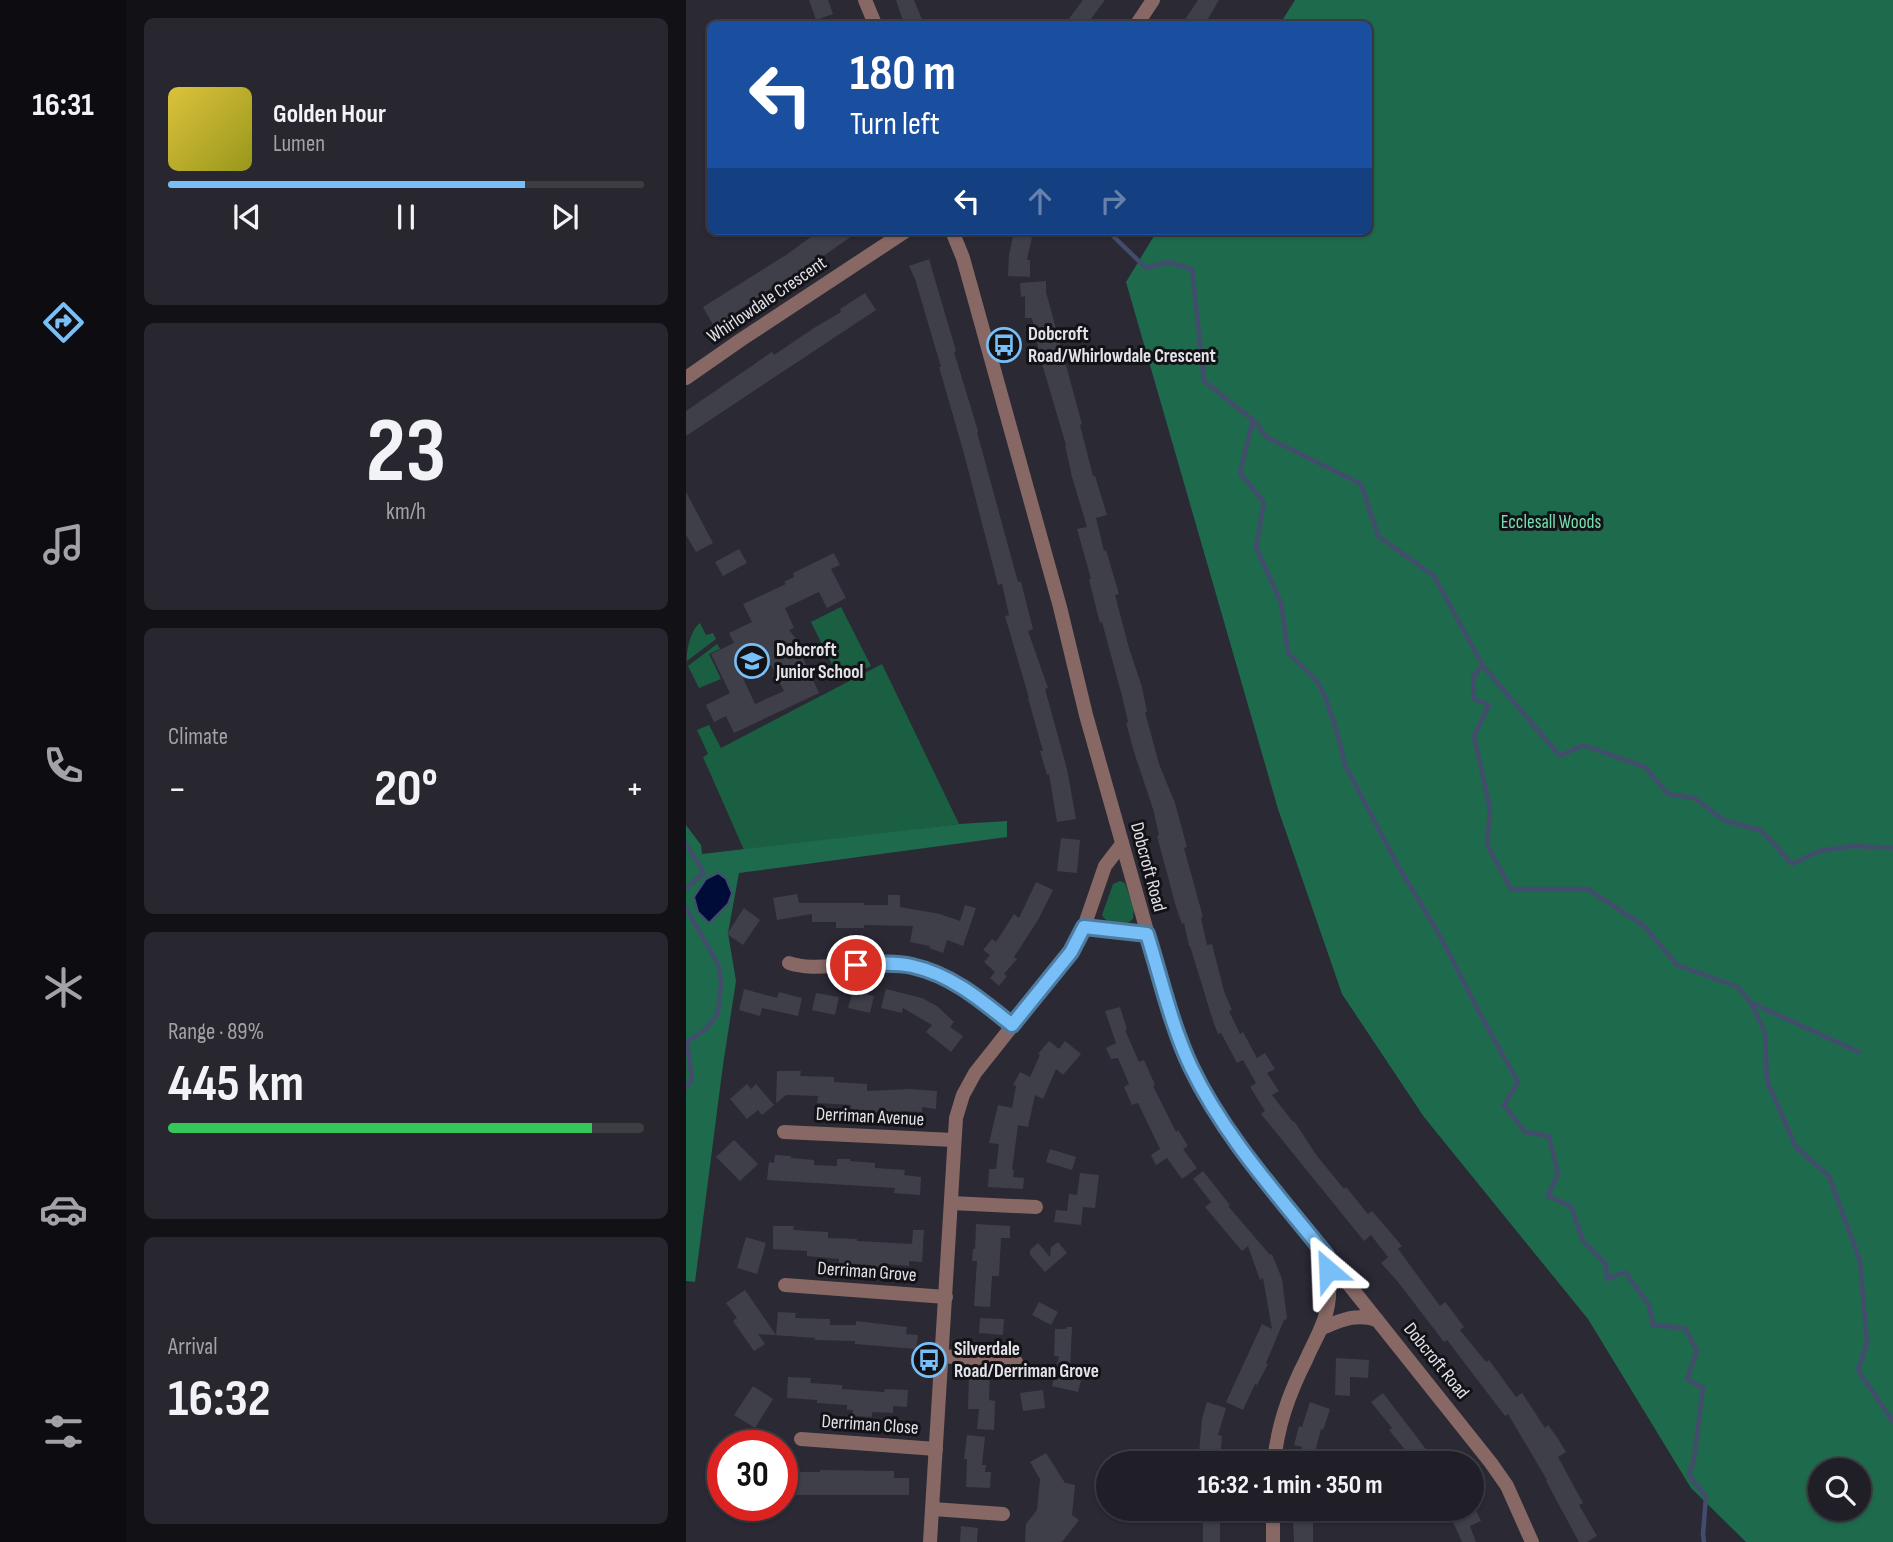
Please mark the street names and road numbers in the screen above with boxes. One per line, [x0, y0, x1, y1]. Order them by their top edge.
street label: Whirlowdale Crescent [703, 252, 831, 348]
street label: Dobcroft Road [1125, 820, 1171, 914]
street label: Derriman Avenue [815, 1103, 925, 1131]
street label: Derriman Grove [817, 1257, 917, 1287]
street label: Dobcroft Road [1398, 1318, 1474, 1404]
street label: Derriman Close [821, 1410, 919, 1440]

